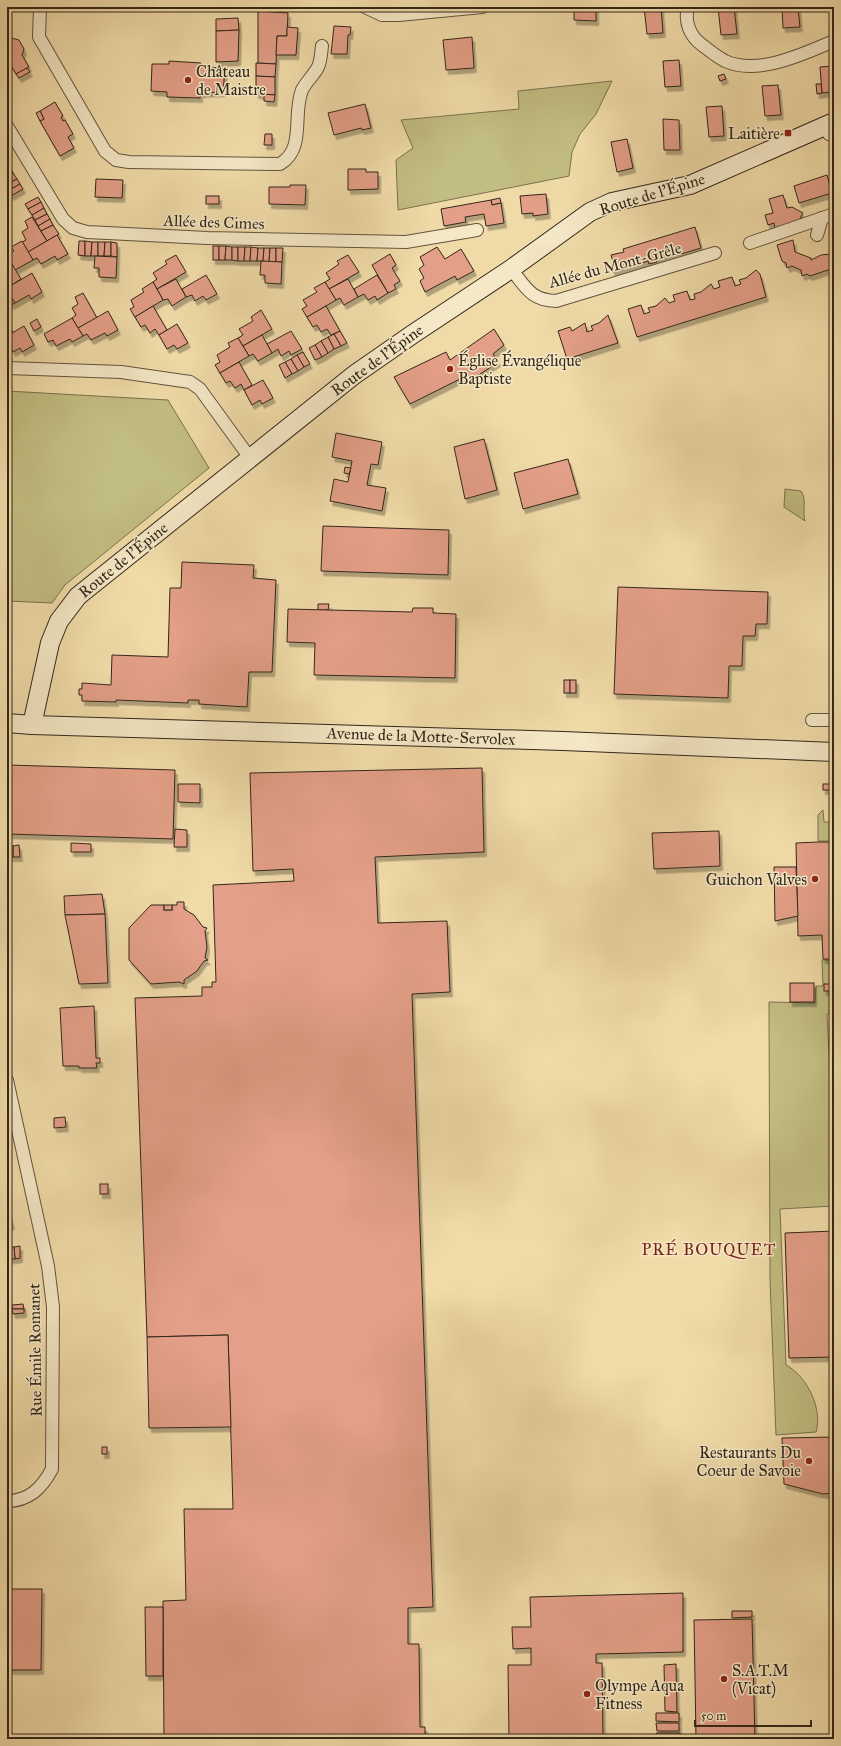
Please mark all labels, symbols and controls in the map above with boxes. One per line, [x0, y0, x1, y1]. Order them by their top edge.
place label: Château de Maistre [196, 62, 266, 99]
marker: Château de Maistre [183, 75, 193, 85]
place label: Laitière [728, 124, 780, 143]
marker: Laitière [783, 128, 793, 138]
street label: Route de l'Épine [596, 167, 707, 219]
street label: Allée des Cimes [162, 211, 265, 233]
street label: Allée du Mont-Grêle [546, 238, 684, 292]
street label: Route de l'Épine [326, 318, 427, 400]
place label: Église Évangélique Baptiste [458, 349, 582, 388]
marker: Église Évangélique Baptiste [445, 364, 455, 374]
street label: Route de l'Épine [73, 516, 172, 602]
street label: Avenue de la Motte-Servolex [325, 723, 516, 749]
place label: Guichon Valves [706, 870, 807, 889]
marker: Guichon Valves [810, 874, 820, 884]
district label: PRÉ BOUQUET [642, 1238, 776, 1260]
street label: Rue Émile Romanet [22, 1283, 46, 1417]
place label: Restaurants Du Coeur de Savoie [697, 1443, 801, 1480]
marker: Restaurants Du Coeur de Savoie [804, 1456, 814, 1466]
place label: S.A.T.M (Vicat) [732, 1661, 789, 1699]
marker: S.A.T.M (Vicat) [719, 1674, 729, 1684]
place label: Olympe Aqua Fitness [595, 1676, 684, 1713]
marker: Olympe Aqua Fitness [582, 1689, 592, 1699]
scale bar [695, 1702, 811, 1728]
text: 50 m [701, 1709, 726, 1723]

